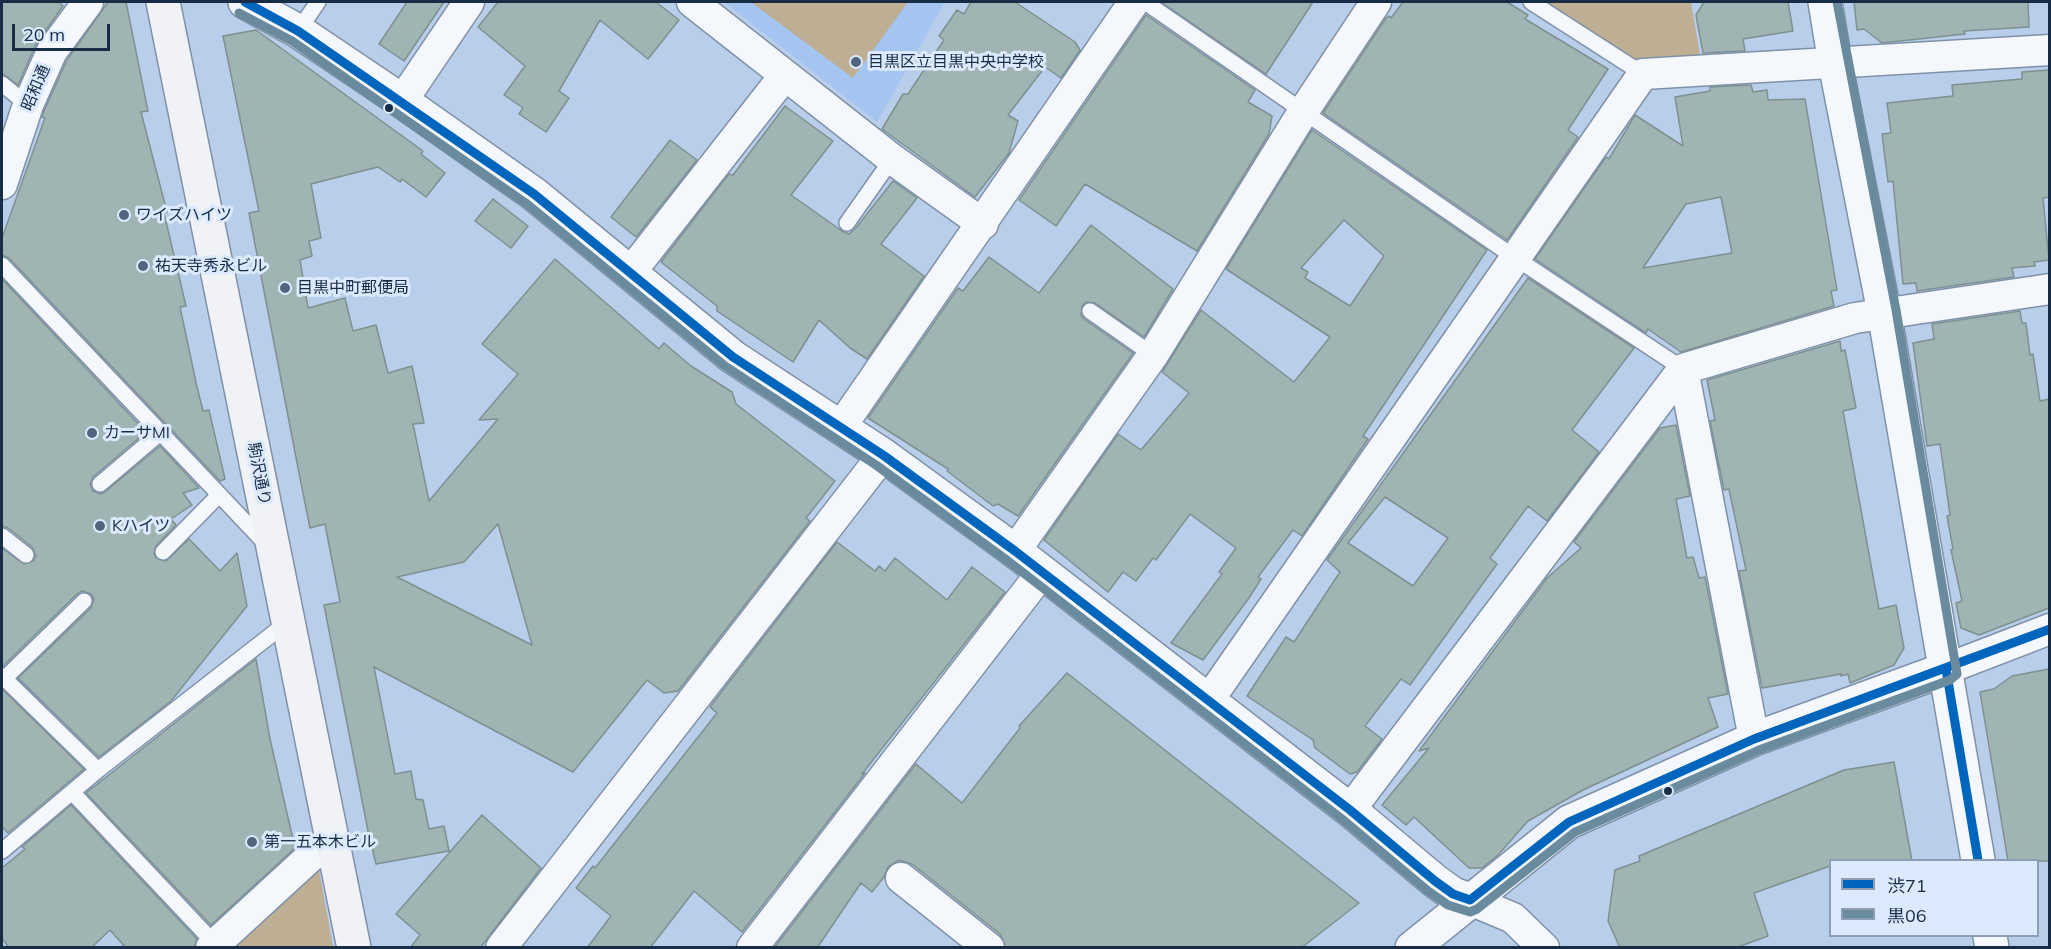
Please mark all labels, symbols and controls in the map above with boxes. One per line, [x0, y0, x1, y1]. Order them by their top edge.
scale bar [15, 12, 112, 50]
text: 20 m [23, 23, 65, 46]
place label: 目黒区立目黒中央中学校 [868, 52, 1044, 72]
marker: 目黒区立目黒中央中学校 [849, 55, 863, 69]
street label: 昭和通 [18, 62, 54, 114]
unlabelled marker [383, 102, 395, 114]
place label: ワイズハイツ [136, 205, 232, 225]
marker: ワイズハイツ [117, 208, 131, 222]
place label: 祐天寺秀永ビル [155, 256, 267, 276]
marker: 祐天寺秀永ビル [136, 259, 150, 273]
place label: 目黒中町郵便局 [297, 278, 409, 298]
marker: 目黒中町郵便局 [278, 281, 292, 295]
place label: カーサMI [104, 423, 170, 443]
marker: カーサMI [85, 426, 99, 440]
street label: 駒沢通り [243, 441, 275, 507]
place label: Kハイツ [112, 516, 170, 536]
marker: Kハイツ [93, 519, 107, 533]
unlabelled marker [1662, 785, 1674, 797]
place label: 第一五本木ビル [264, 832, 376, 852]
marker: 第一五本木ビル [245, 835, 259, 849]
legend [1829, 859, 2039, 937]
text: 渋71 [1887, 874, 1927, 897]
text: 黒06 [1887, 904, 1927, 927]

